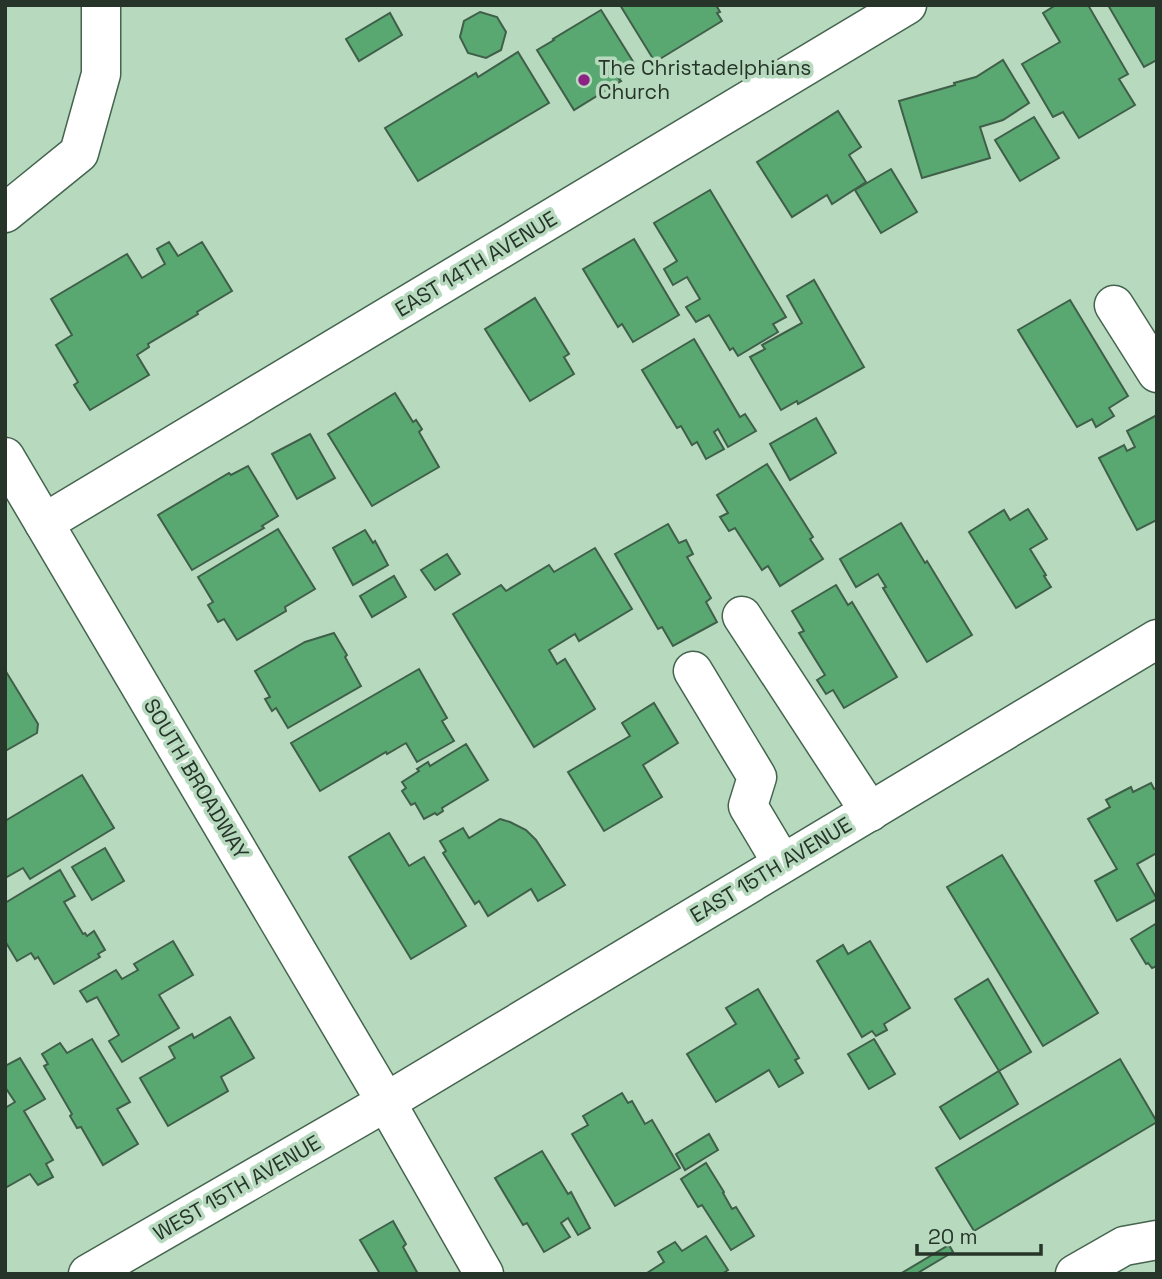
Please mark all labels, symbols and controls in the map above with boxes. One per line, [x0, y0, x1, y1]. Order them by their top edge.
place label: The Christadelphians Church [598, 54, 811, 105]
marker: The Christadelphians Church [576, 72, 592, 88]
street label: EAST 14TH AVENUE [390, 205, 562, 323]
street label: SOUTH BROADWAY [138, 693, 255, 864]
street label: EAST 15TH AVENUE [685, 811, 856, 928]
street label: WEST 15TH AVENUE [148, 1129, 325, 1246]
scale bar [917, 1212, 1041, 1256]
text: 20 m [928, 1223, 978, 1250]

